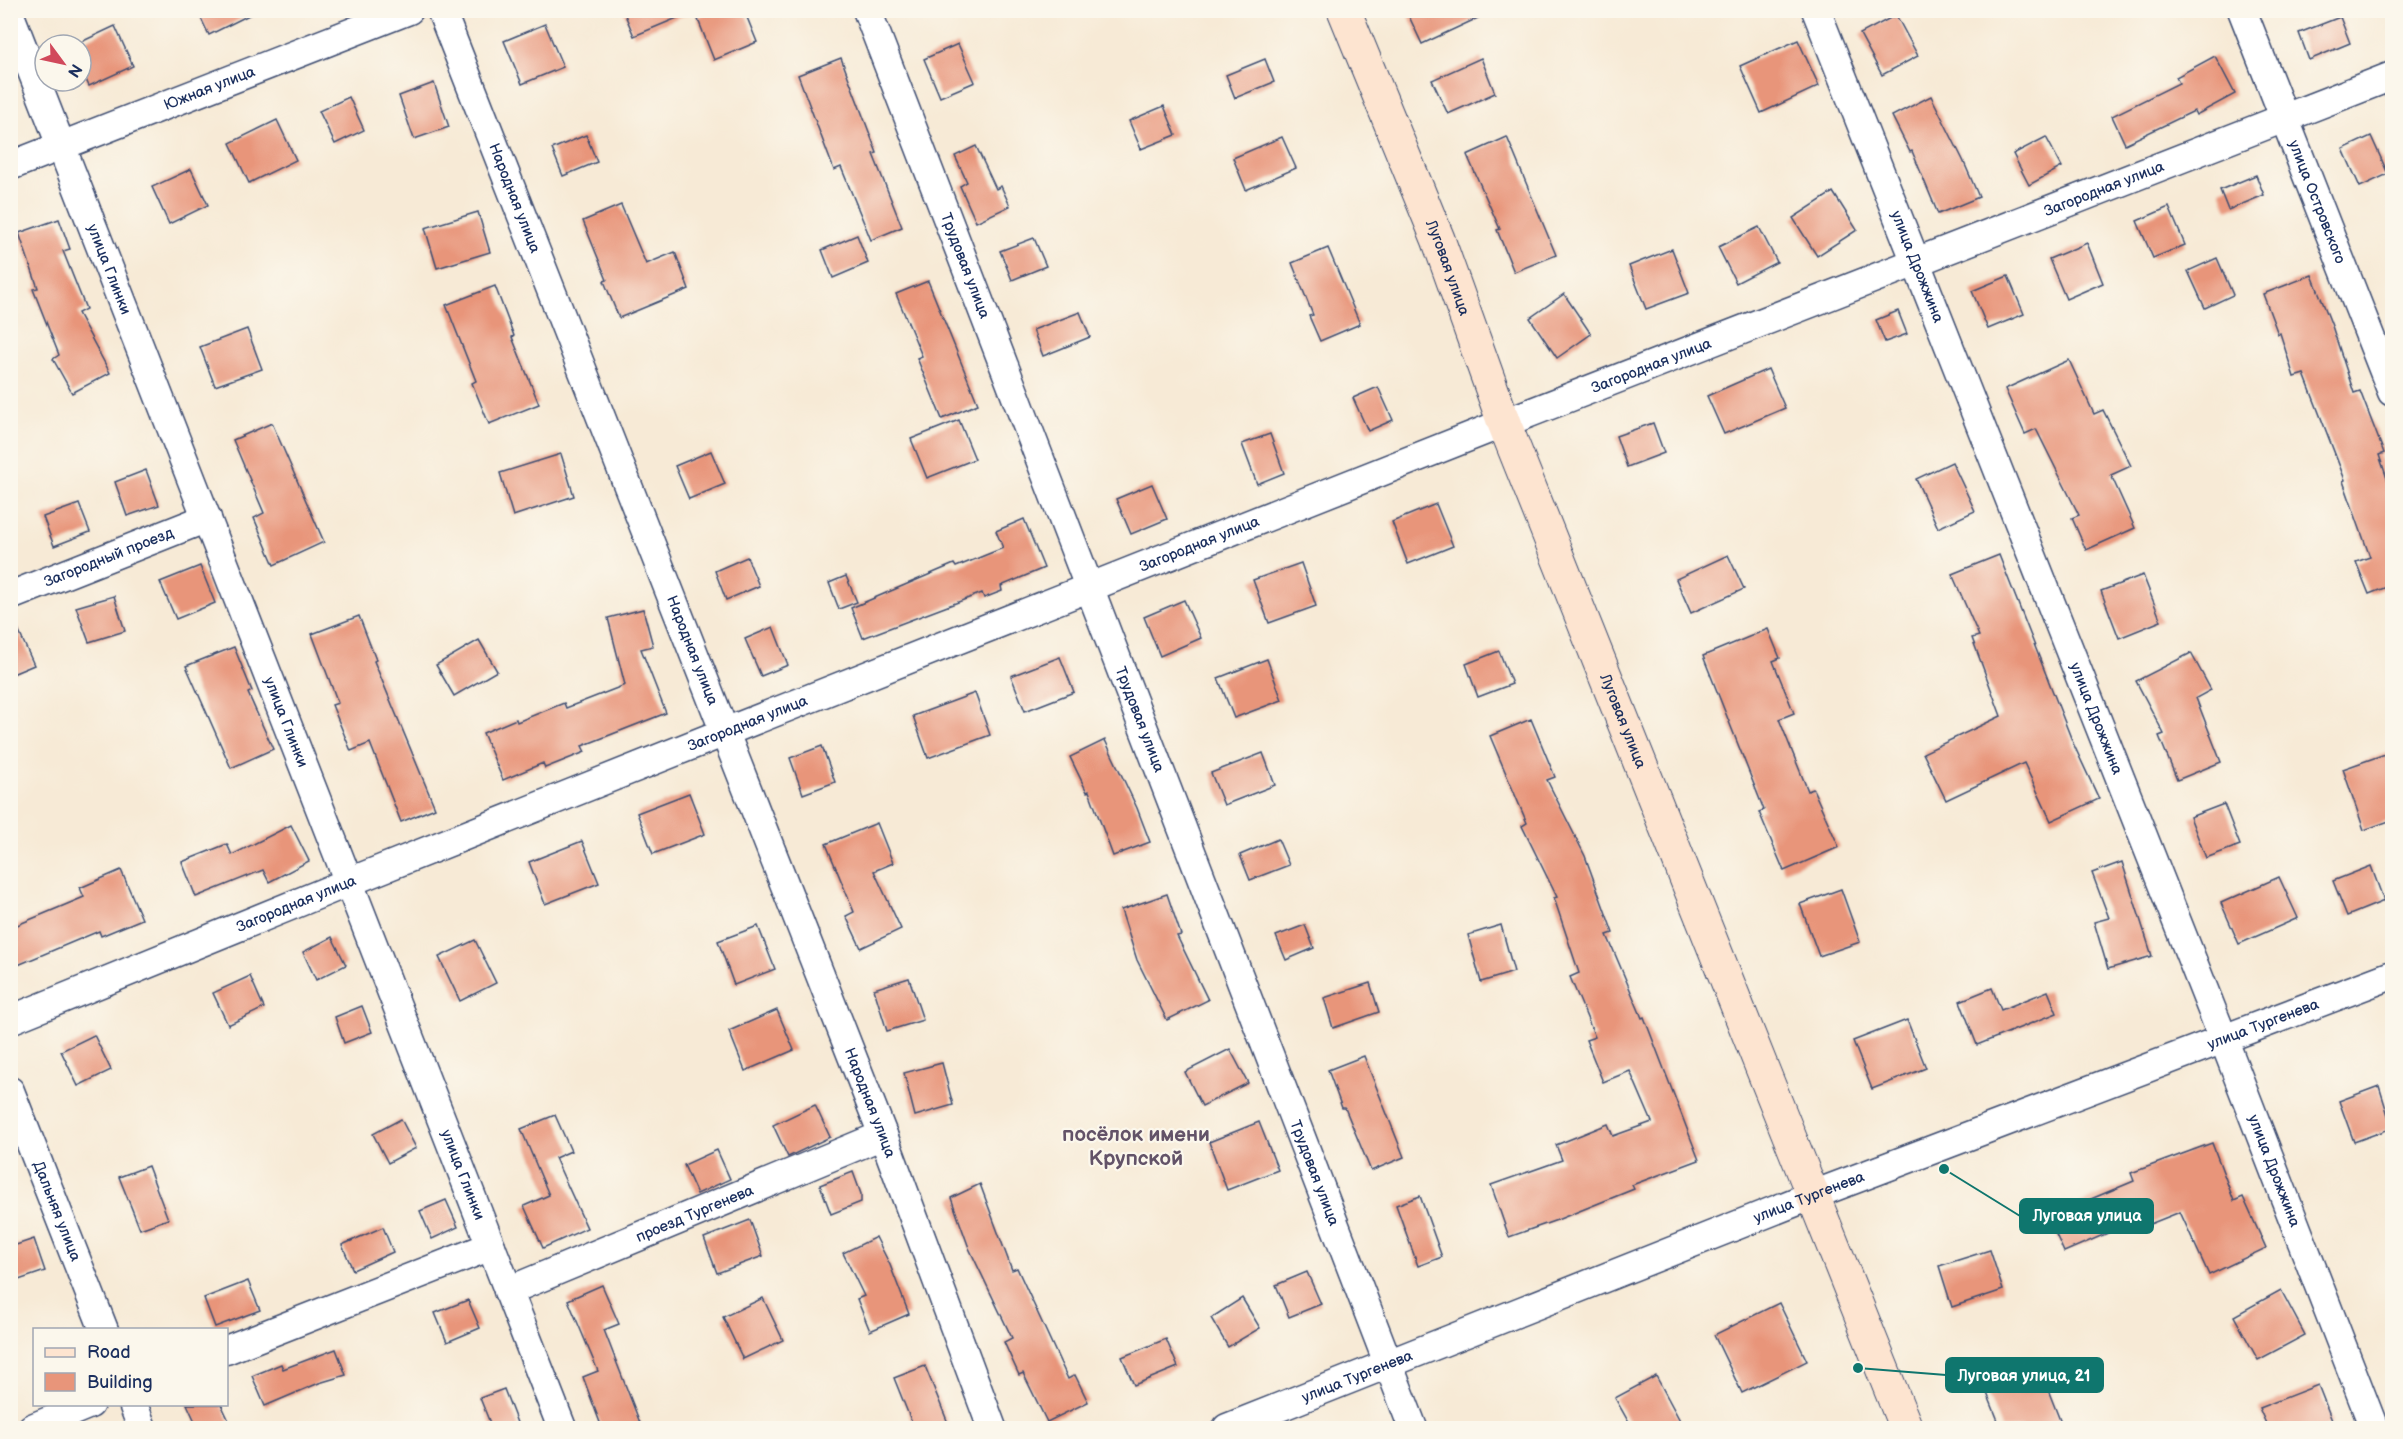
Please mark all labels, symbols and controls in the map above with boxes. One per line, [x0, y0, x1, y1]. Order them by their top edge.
north arrow [33, 33, 93, 93]
text: N [63, 60, 86, 81]
street label: Южная улица [161, 62, 258, 114]
street label: улица Островского [2284, 137, 2350, 266]
street label: Народная улица [485, 140, 545, 256]
street label: Загородная улица [2041, 156, 2167, 221]
street label: улица Дрожжина [1887, 208, 1948, 326]
street label: Трудовая улица [937, 210, 994, 321]
street label: Луговая улица [1421, 216, 1474, 318]
street label: улица Глинки [83, 221, 136, 317]
street label: Загородная улица [1589, 333, 1714, 397]
street label: Загородная улица [1137, 512, 1262, 576]
street label: Загородный проезд [41, 523, 176, 591]
street label: Народная улица [662, 593, 723, 708]
street label: улица Дрожжина [2066, 660, 2127, 777]
street label: Трудовая улица [1111, 664, 1169, 775]
street label: Луговая улица [1595, 670, 1651, 771]
street label: улица Глинки [260, 674, 312, 770]
street label: Загородная улица [685, 691, 810, 755]
street label: Загородная улица [234, 871, 359, 936]
street label: улица Тургенева [2205, 994, 2321, 1054]
street label: Народная улица [840, 1045, 900, 1160]
street label: улица Дрожжина [2244, 1112, 2305, 1230]
street label: Трудовая улица [1286, 1117, 1344, 1228]
district label: посёлок имени Крупской [1062, 1122, 1210, 1171]
street label: улица Глинки [437, 1127, 489, 1223]
street label: Дальняя улица [29, 1158, 86, 1264]
street label: улица Тургенева [1751, 1167, 1867, 1227]
street label: проезд Тургенева [633, 1180, 756, 1246]
callout: Луговая улица [2020, 1199, 2153, 1233]
text: Луговая улица [2031, 1207, 2142, 1226]
legend [33, 1328, 228, 1406]
text: Road [87, 1342, 131, 1363]
street label: улица Тургенева [1299, 1346, 1415, 1407]
callout: Луговая улица, 21 [1946, 1358, 2103, 1392]
text: Луговая улица, 21 [1956, 1367, 2091, 1386]
text: Building [87, 1372, 153, 1393]

